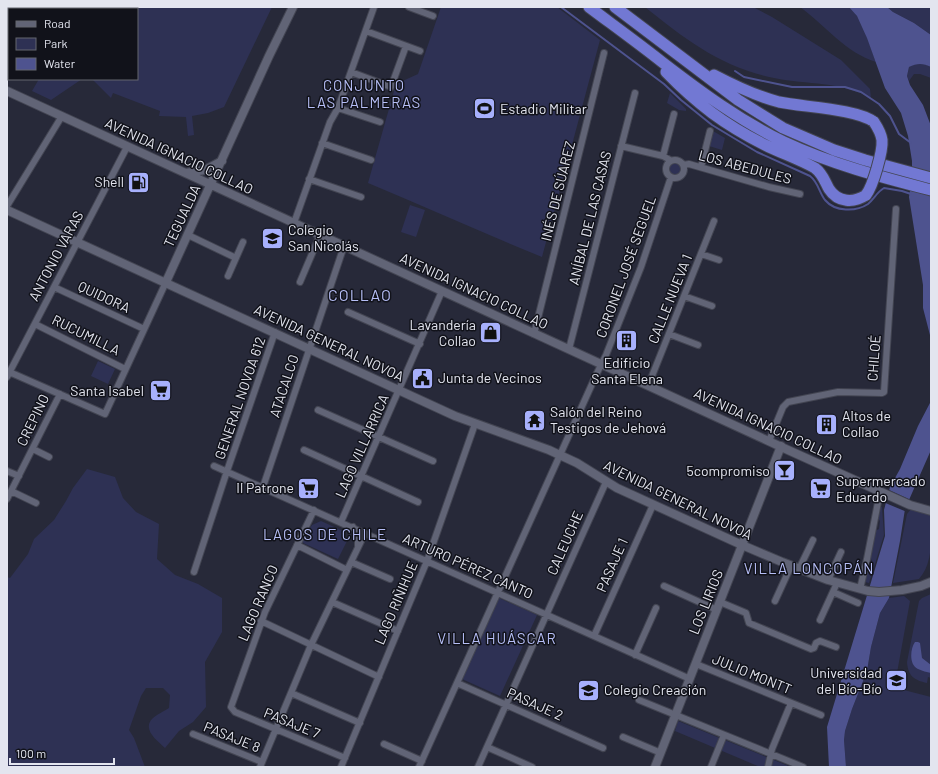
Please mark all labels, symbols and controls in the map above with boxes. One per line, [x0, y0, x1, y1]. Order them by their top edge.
legend [8, 8, 138, 80]
text: Road [44, 16, 71, 30]
text: Park [44, 36, 68, 50]
text: Water [44, 56, 76, 70]
district label: CONJUNTO LAS PALMERAS [307, 76, 421, 111]
sports icon: Estadio Militar [472, 96, 498, 122]
place label: Estadio Militar [500, 100, 587, 117]
street label: AVENIDA IGNACIO COLLAO [102, 114, 256, 197]
street label: INÉS DE SÚAREZ [537, 139, 578, 243]
street label: LOS ABEDULES [697, 146, 794, 187]
street label: ANÍBAL DE LAS CASAS [565, 149, 614, 287]
fuel station icon: Shell [126, 169, 152, 195]
place label: Shell [94, 173, 124, 190]
street label: TEGUALDA [160, 181, 204, 250]
street label: CORONEL JOSÉ SEGUEL [592, 194, 659, 340]
street label: ANTONIO VARAS [25, 208, 86, 304]
place label: Colegio San Nicolás [288, 221, 359, 254]
school or university icon: Colegio San Nicolás [259, 225, 285, 251]
street label: AVENIDA IGNACIO COLLAO [397, 249, 551, 332]
street label: CALLE NUEVA 1 [644, 252, 695, 346]
street label: QUIDORA [75, 277, 133, 316]
district label: COLLAO [328, 285, 392, 304]
street label: AVENIDA GENERAL NOVOA [252, 300, 407, 385]
street label: RUCUMILLA [49, 311, 123, 359]
place label: Lavandería Collao [410, 316, 476, 349]
shop icon: Lavandería Collao [478, 320, 504, 346]
building icon: Edificio Santa Elena [614, 328, 640, 354]
street label: GENERAL NOVOA 612 [211, 334, 268, 461]
street label: CHILOÉ [863, 334, 884, 382]
street label: ATACALCO [265, 352, 302, 419]
place label: Edificio Santa Elena [591, 354, 663, 387]
public building icon: Junta de Vecinos [410, 365, 436, 391]
place label: Junta de Vecinos [438, 369, 542, 386]
supermarket icon: Santa Isabel [147, 378, 173, 404]
place label: Santa Isabel [70, 382, 144, 399]
street label: AVENIDA IGNACIO COLLAO [691, 384, 845, 467]
street label: CREPINO [13, 391, 52, 449]
street label: LAGO VILLARRICA [331, 391, 392, 500]
place label: Salón del Reino Testigos de Jehová [550, 403, 666, 436]
temple icon: Salón del Reino Testigos de Jehová [522, 407, 548, 433]
place label: Altos de Collao [842, 407, 891, 440]
building icon: Altos de Collao [813, 411, 839, 437]
street label: AVENIDA GENERAL NOVOA [601, 456, 756, 543]
bar icon: 5compromiso [772, 458, 798, 484]
place label: 5compromiso [686, 462, 770, 479]
place label: Supermercado Eduardo [836, 472, 926, 505]
supermarket icon: Il Patrone [296, 475, 322, 501]
supermarket icon: Supermercado Eduardo [807, 476, 833, 502]
place label: Il Patrone [236, 479, 294, 496]
street label: CALEUCHE [543, 508, 586, 578]
district label: LAGOS DE CHILE [263, 525, 387, 543]
street label: ARTURO PÉREZ CANTO [400, 529, 536, 602]
street label: PASAJE 1 [592, 535, 631, 594]
street label: LAGO RIÑIHUE [370, 559, 421, 647]
district label: VILLA LONCOPÁN [744, 559, 874, 577]
street label: LAGO RANCO [234, 562, 281, 644]
street label: LOS LIRIOS [685, 567, 726, 637]
district label: VILLA HUÁSCAR [437, 629, 557, 647]
street label: JULIO MONTT [710, 650, 795, 697]
place label: Universidad del Bío-Bío [810, 664, 882, 697]
school or university icon: Universidad del Bío-Bío [884, 668, 910, 694]
school or university icon: Colegio Creación [575, 677, 601, 703]
place label: Colegio Creación [604, 681, 706, 698]
street label: PASAJE 2 [504, 684, 566, 723]
street label: PASAJE 7 [262, 704, 323, 742]
street label: PASAJE 8 [201, 718, 263, 756]
scale bar [10, 740, 114, 766]
text: 100 m [16, 746, 46, 760]

